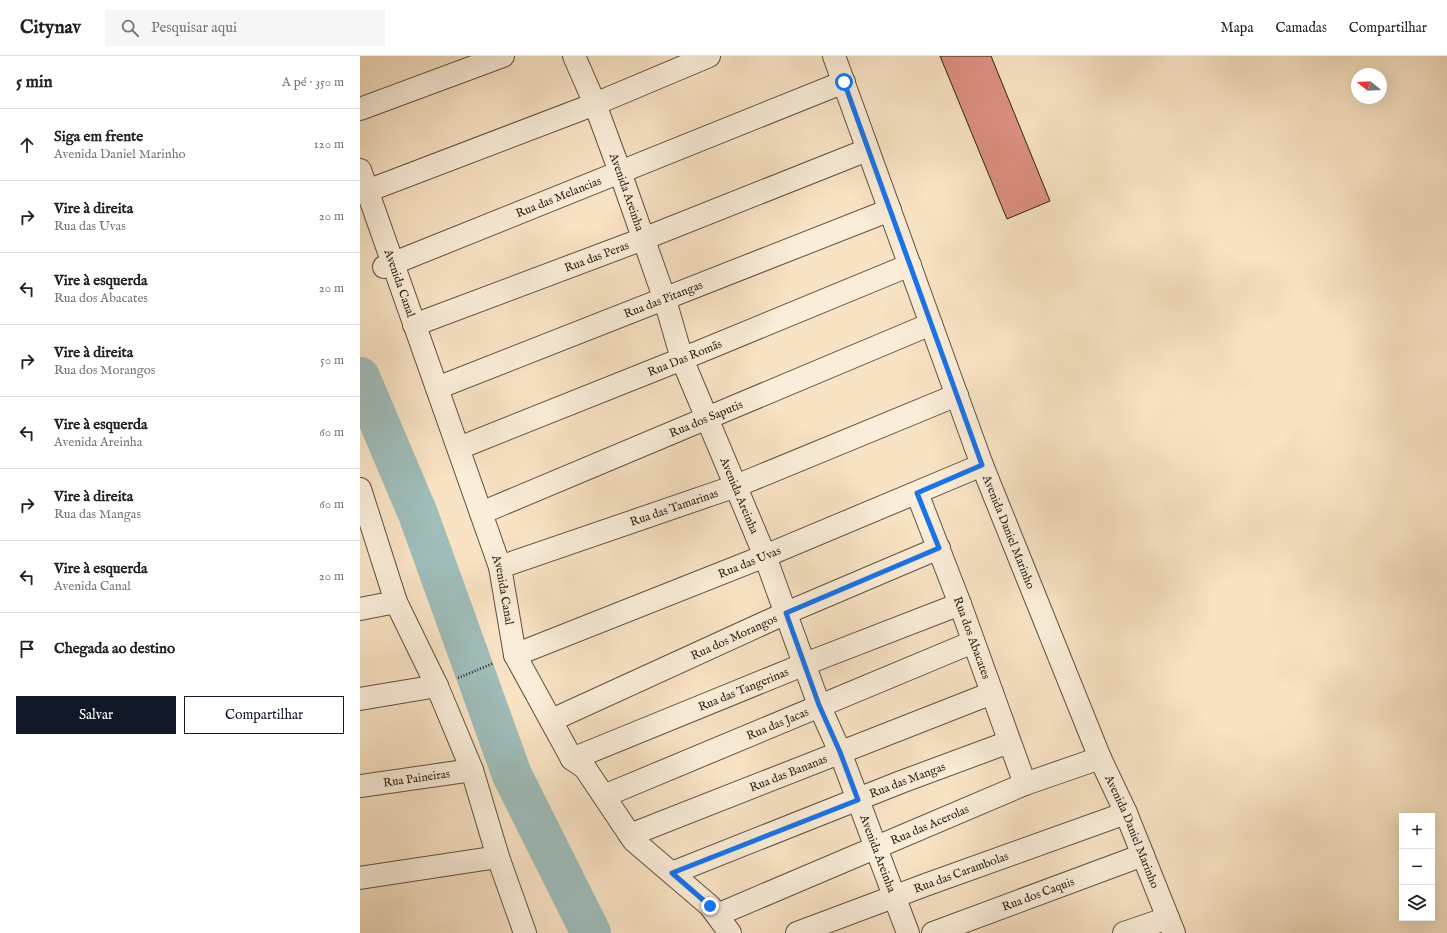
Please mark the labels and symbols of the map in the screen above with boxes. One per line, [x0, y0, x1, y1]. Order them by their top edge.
north arrow [1351, 68, 1387, 104]
route start [835, 73, 853, 91]
street label: Avenida Areinha [605, 150, 647, 234]
street label: Rua das Melancias [514, 173, 604, 221]
street label: Rua das Peras [562, 238, 631, 276]
street label: Avenida Canal [380, 246, 419, 320]
street label: Rua das Pitangas [622, 277, 705, 322]
street label: Rua Das Romãs [645, 336, 724, 380]
street label: Rua dos Saputis [667, 397, 745, 441]
street label: Avenida Areinha [716, 454, 762, 537]
street label: Avenida Daniel Marinho [978, 472, 1038, 592]
street label: Rua das Tamarinas [628, 486, 720, 530]
street label: Rua das Uvas [716, 543, 783, 582]
street label: Avenida Canal [488, 552, 517, 627]
street label: Rua dos Abacates [950, 595, 994, 681]
street label: Rua dos Morangos [688, 611, 780, 664]
street label: Rua das Tangerinas [696, 664, 791, 715]
street label: Rua das Jacas [744, 704, 811, 744]
street label: Rua das Bananas [747, 751, 829, 795]
street label: Rua das Mangas [867, 759, 948, 802]
street label: Rua Paineiras [382, 766, 451, 791]
street label: Avenida Daniel Marinho [1101, 772, 1162, 891]
street label: Rua das Acerolas [888, 802, 971, 848]
street label: Avenida Areinha [856, 812, 899, 895]
street label: Rua das Carambolas [912, 849, 1011, 897]
street label: Rua dos Caquis [1000, 874, 1077, 915]
route end [701, 897, 719, 915]

